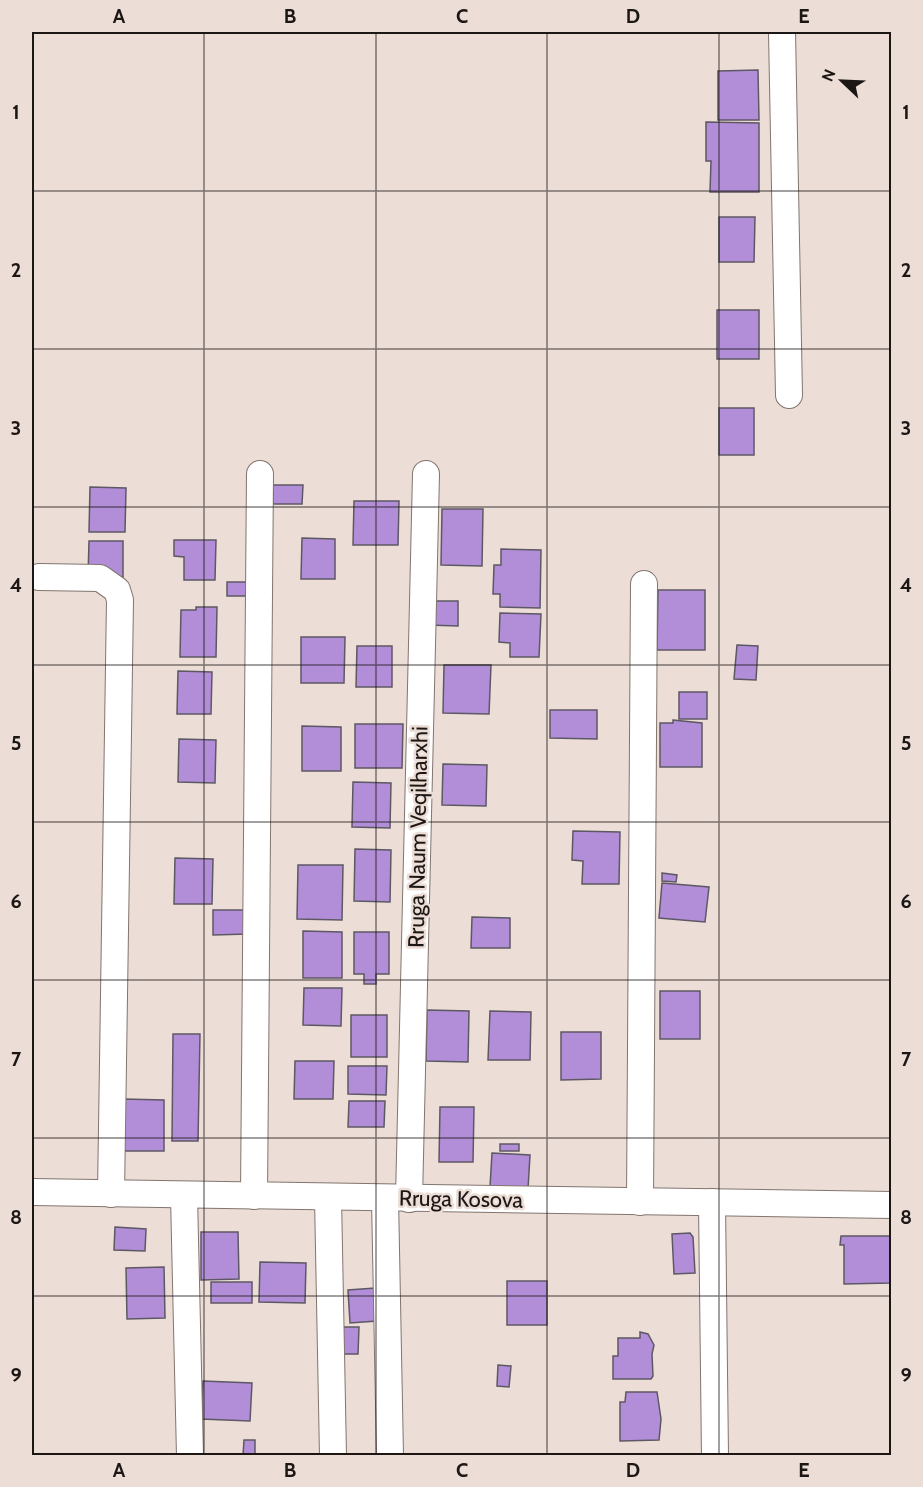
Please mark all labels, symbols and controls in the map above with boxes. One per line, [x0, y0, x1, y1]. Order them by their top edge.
text: A [113, 4, 126, 28]
text: B [284, 4, 296, 28]
text: C [456, 4, 468, 28]
text: D [626, 4, 640, 28]
text: E [798, 4, 810, 28]
north arrow [812, 51, 872, 111]
text: N [818, 66, 840, 84]
text: 1 [12, 100, 20, 124]
text: 1 [902, 100, 910, 124]
text: 2 [11, 258, 21, 282]
text: 2 [901, 258, 911, 282]
text: 3 [11, 416, 21, 440]
text: 3 [901, 416, 911, 440]
text: 4 [10, 573, 22, 597]
text: 4 [900, 573, 912, 597]
street label: Rruga Naum Veqilharxhi [403, 726, 433, 948]
text: 5 [11, 731, 21, 755]
text: 5 [901, 731, 911, 755]
text: 6 [10, 889, 22, 913]
text: 6 [900, 889, 912, 913]
text: 7 [11, 1047, 22, 1071]
text: 7 [901, 1047, 912, 1071]
street label: Rruga Kosova [399, 1184, 524, 1214]
text: 8 [10, 1205, 22, 1229]
text: 8 [900, 1205, 912, 1229]
text: 9 [10, 1363, 22, 1387]
text: 9 [900, 1363, 912, 1387]
text: A [113, 1458, 126, 1482]
text: B [284, 1458, 296, 1482]
text: C [456, 1458, 468, 1482]
text: D [626, 1458, 640, 1482]
text: E [798, 1458, 810, 1482]

